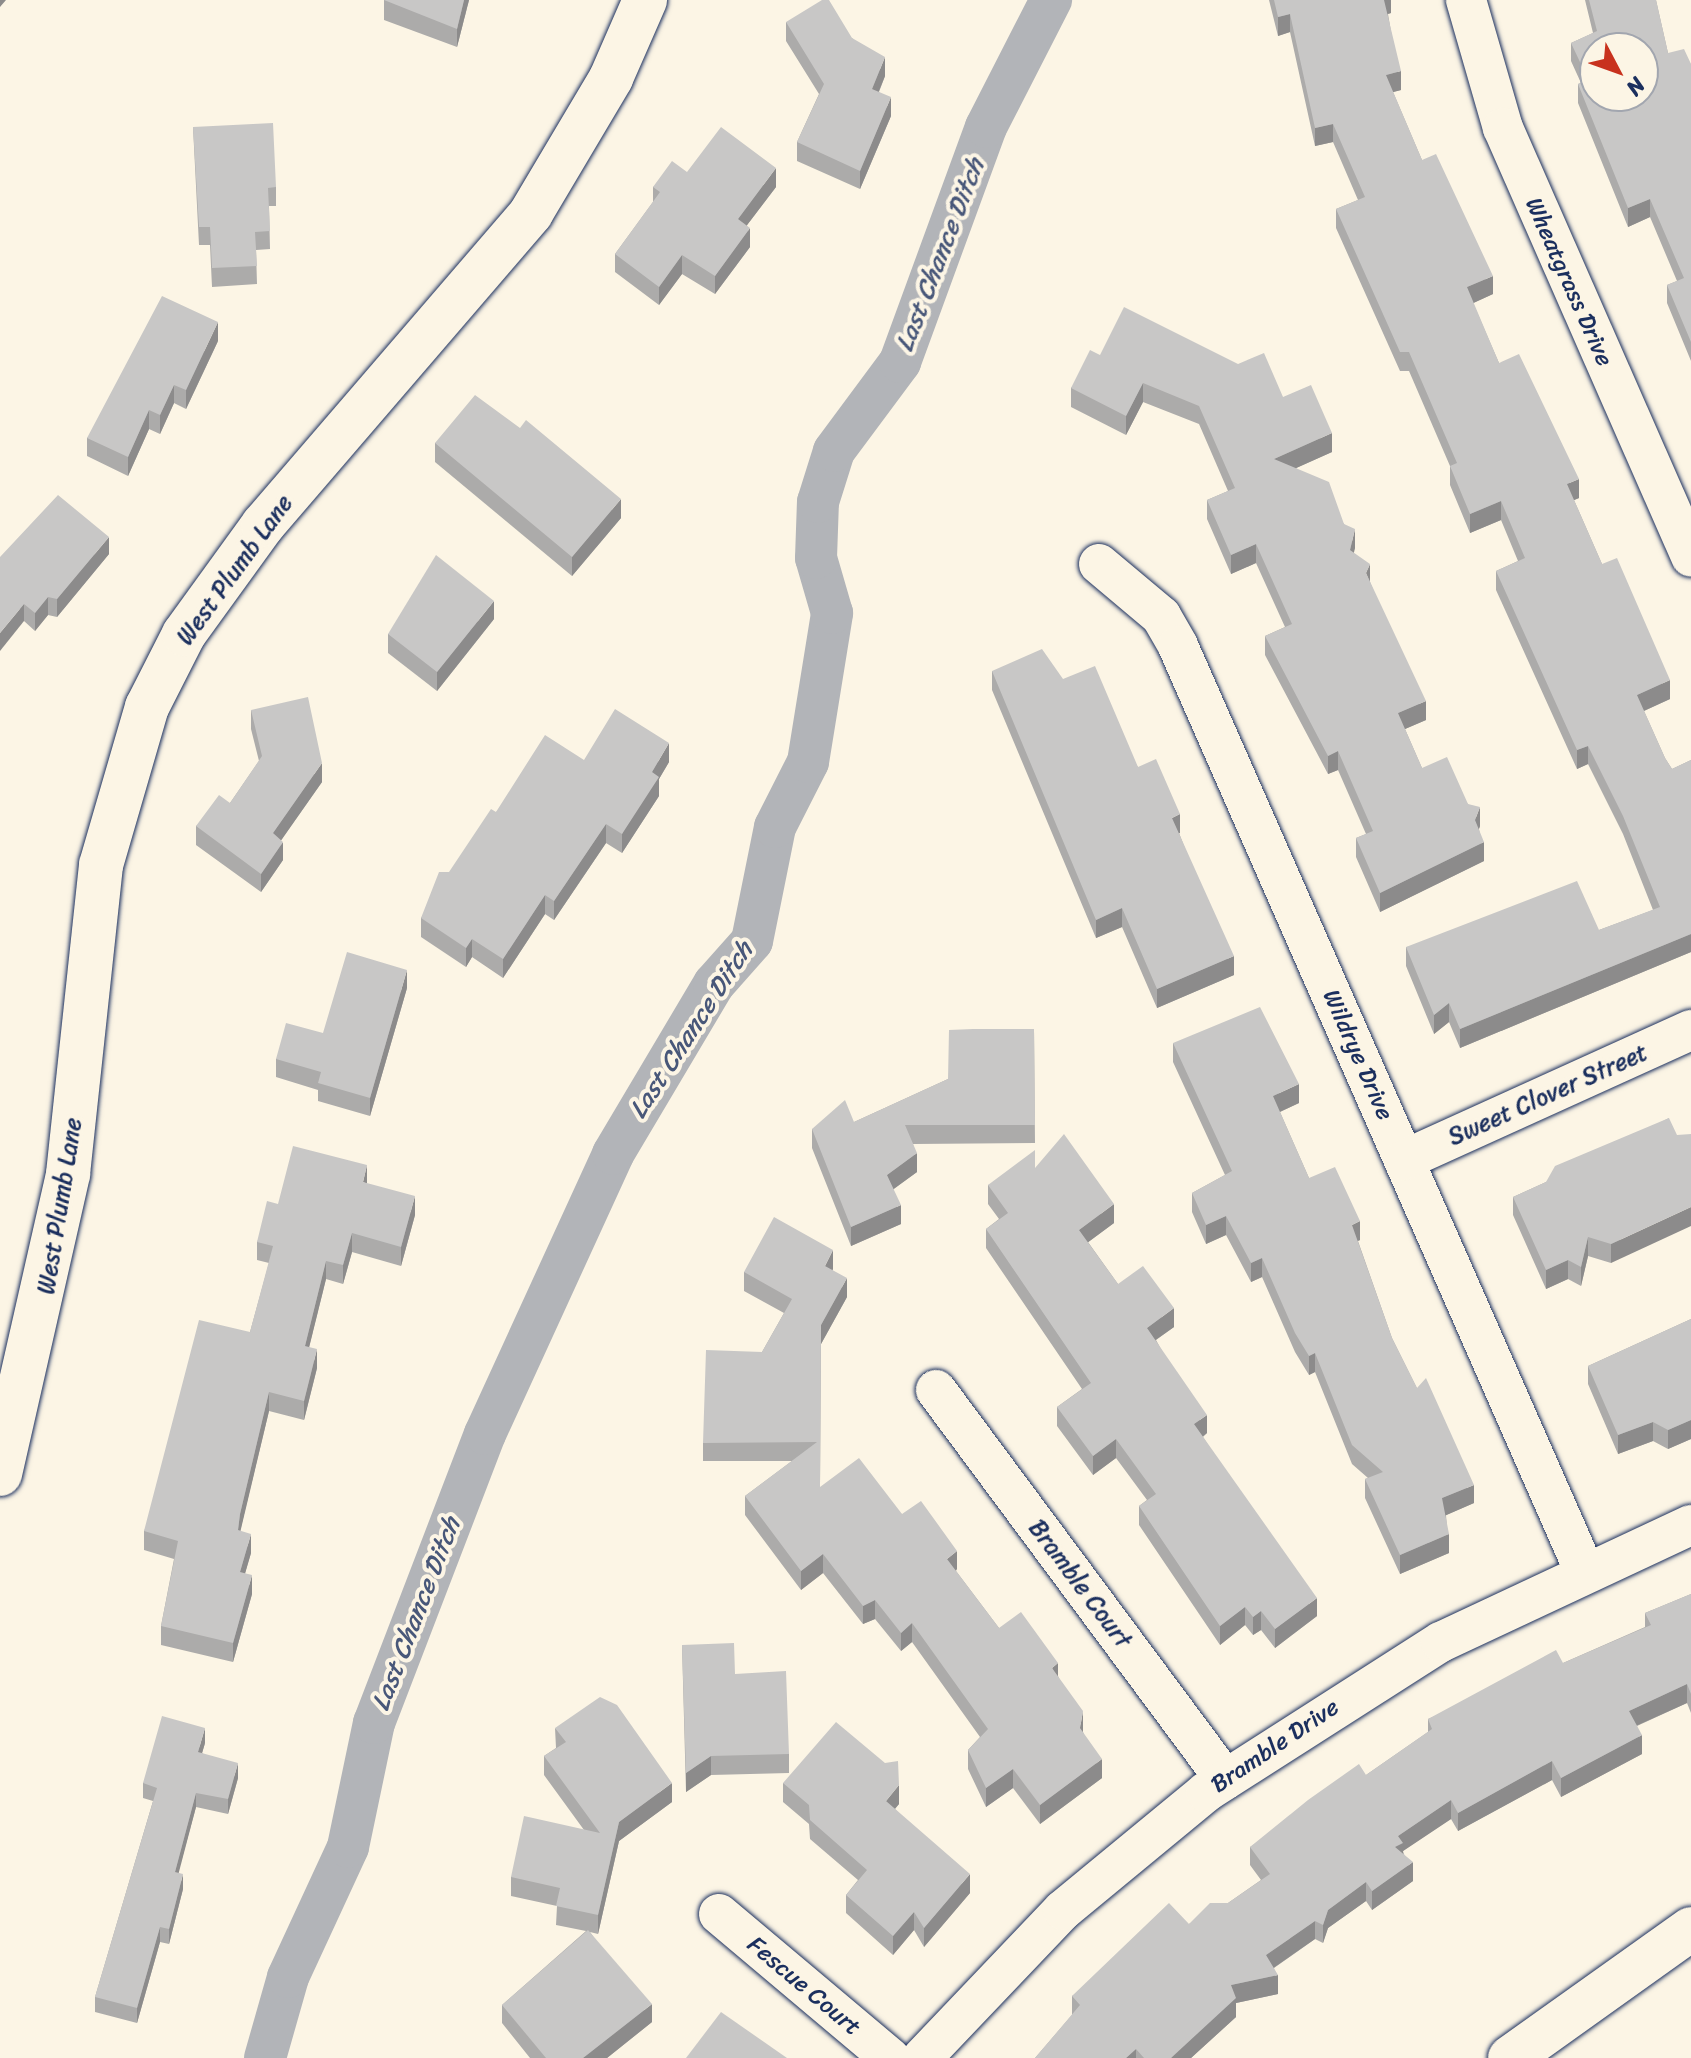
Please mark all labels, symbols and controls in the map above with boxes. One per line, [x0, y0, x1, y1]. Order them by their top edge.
north arrow [1579, 32, 1659, 112]
text: N [1616, 68, 1656, 105]
water label: Last Chance Ditch [889, 153, 991, 357]
street label: Wheatgrass Drive [1519, 193, 1619, 371]
street label: West Plumb Lane [171, 489, 299, 651]
water label: Last Chance Ditch [622, 935, 760, 1125]
street label: Wildrye Drive [1316, 985, 1400, 1125]
street label: Sweet Clover Street [1443, 1038, 1653, 1152]
street label: West Plumb Lane [32, 1115, 88, 1297]
water label: Last Chance Ditch [365, 1512, 467, 1716]
street label: Bramble Court [1022, 1514, 1138, 1654]
street label: Bramble Drive [1206, 1693, 1344, 1799]
street label: Fescue Court [741, 1930, 867, 2042]

